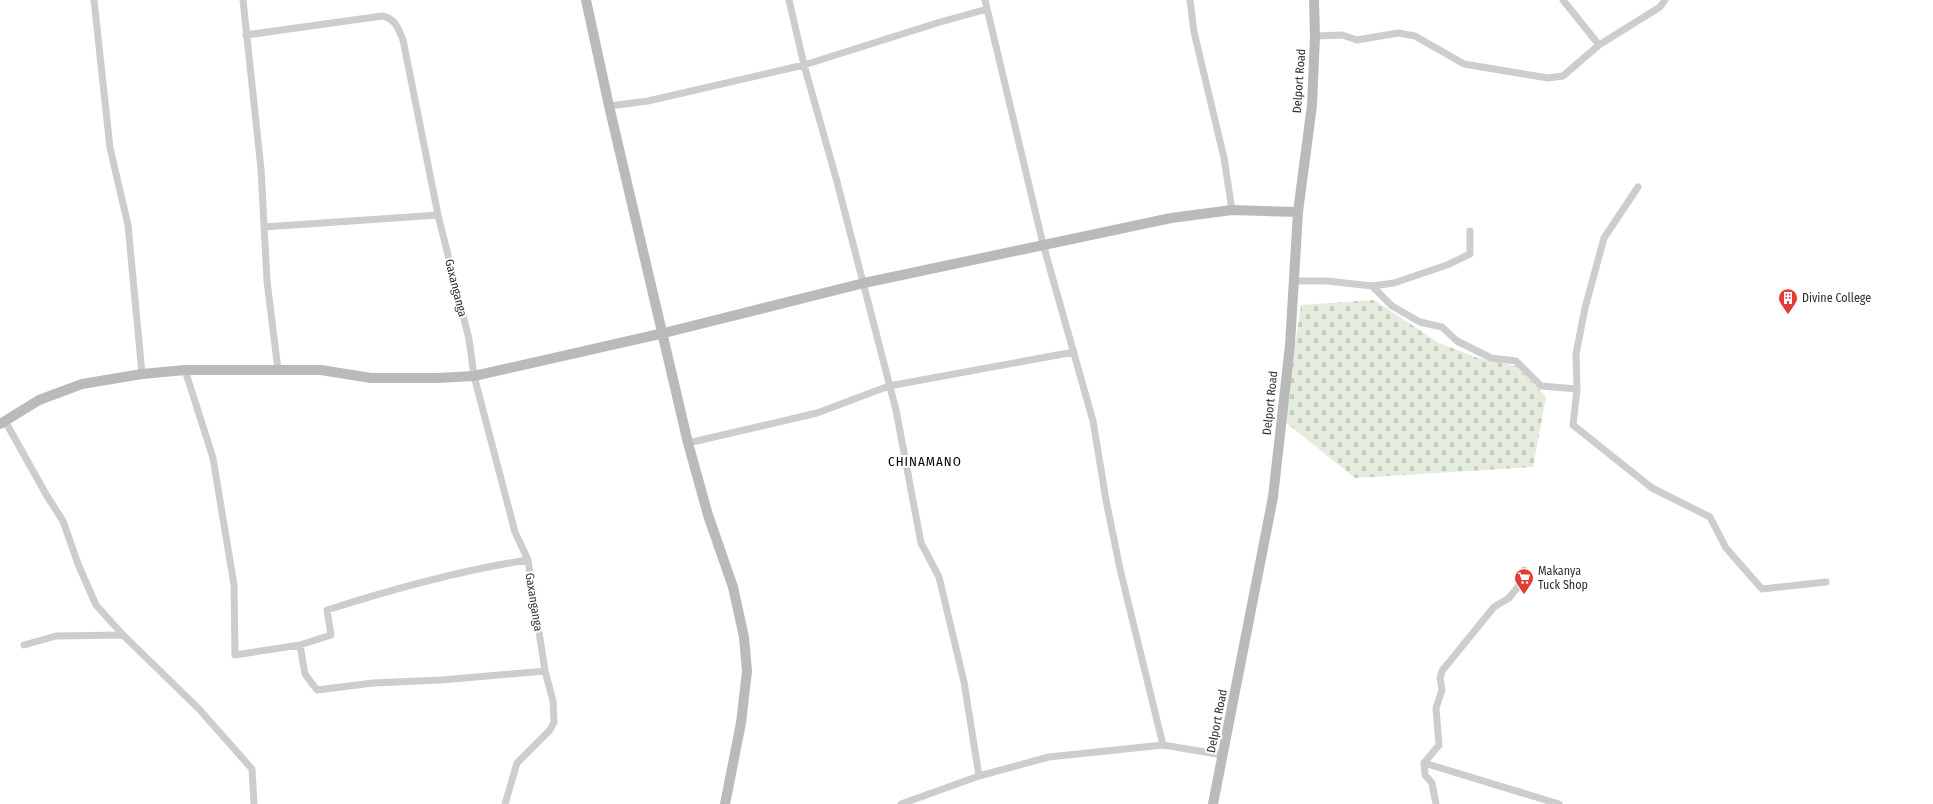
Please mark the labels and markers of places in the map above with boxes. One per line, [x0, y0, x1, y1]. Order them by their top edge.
building icon: Divine College [1777, 287, 1799, 315]
place label: Divine College [1802, 291, 1871, 305]
place label: Makanya Tuck Shop [1538, 564, 1588, 592]
supermarket icon: Makanya Tuck Shop [1513, 567, 1535, 595]

